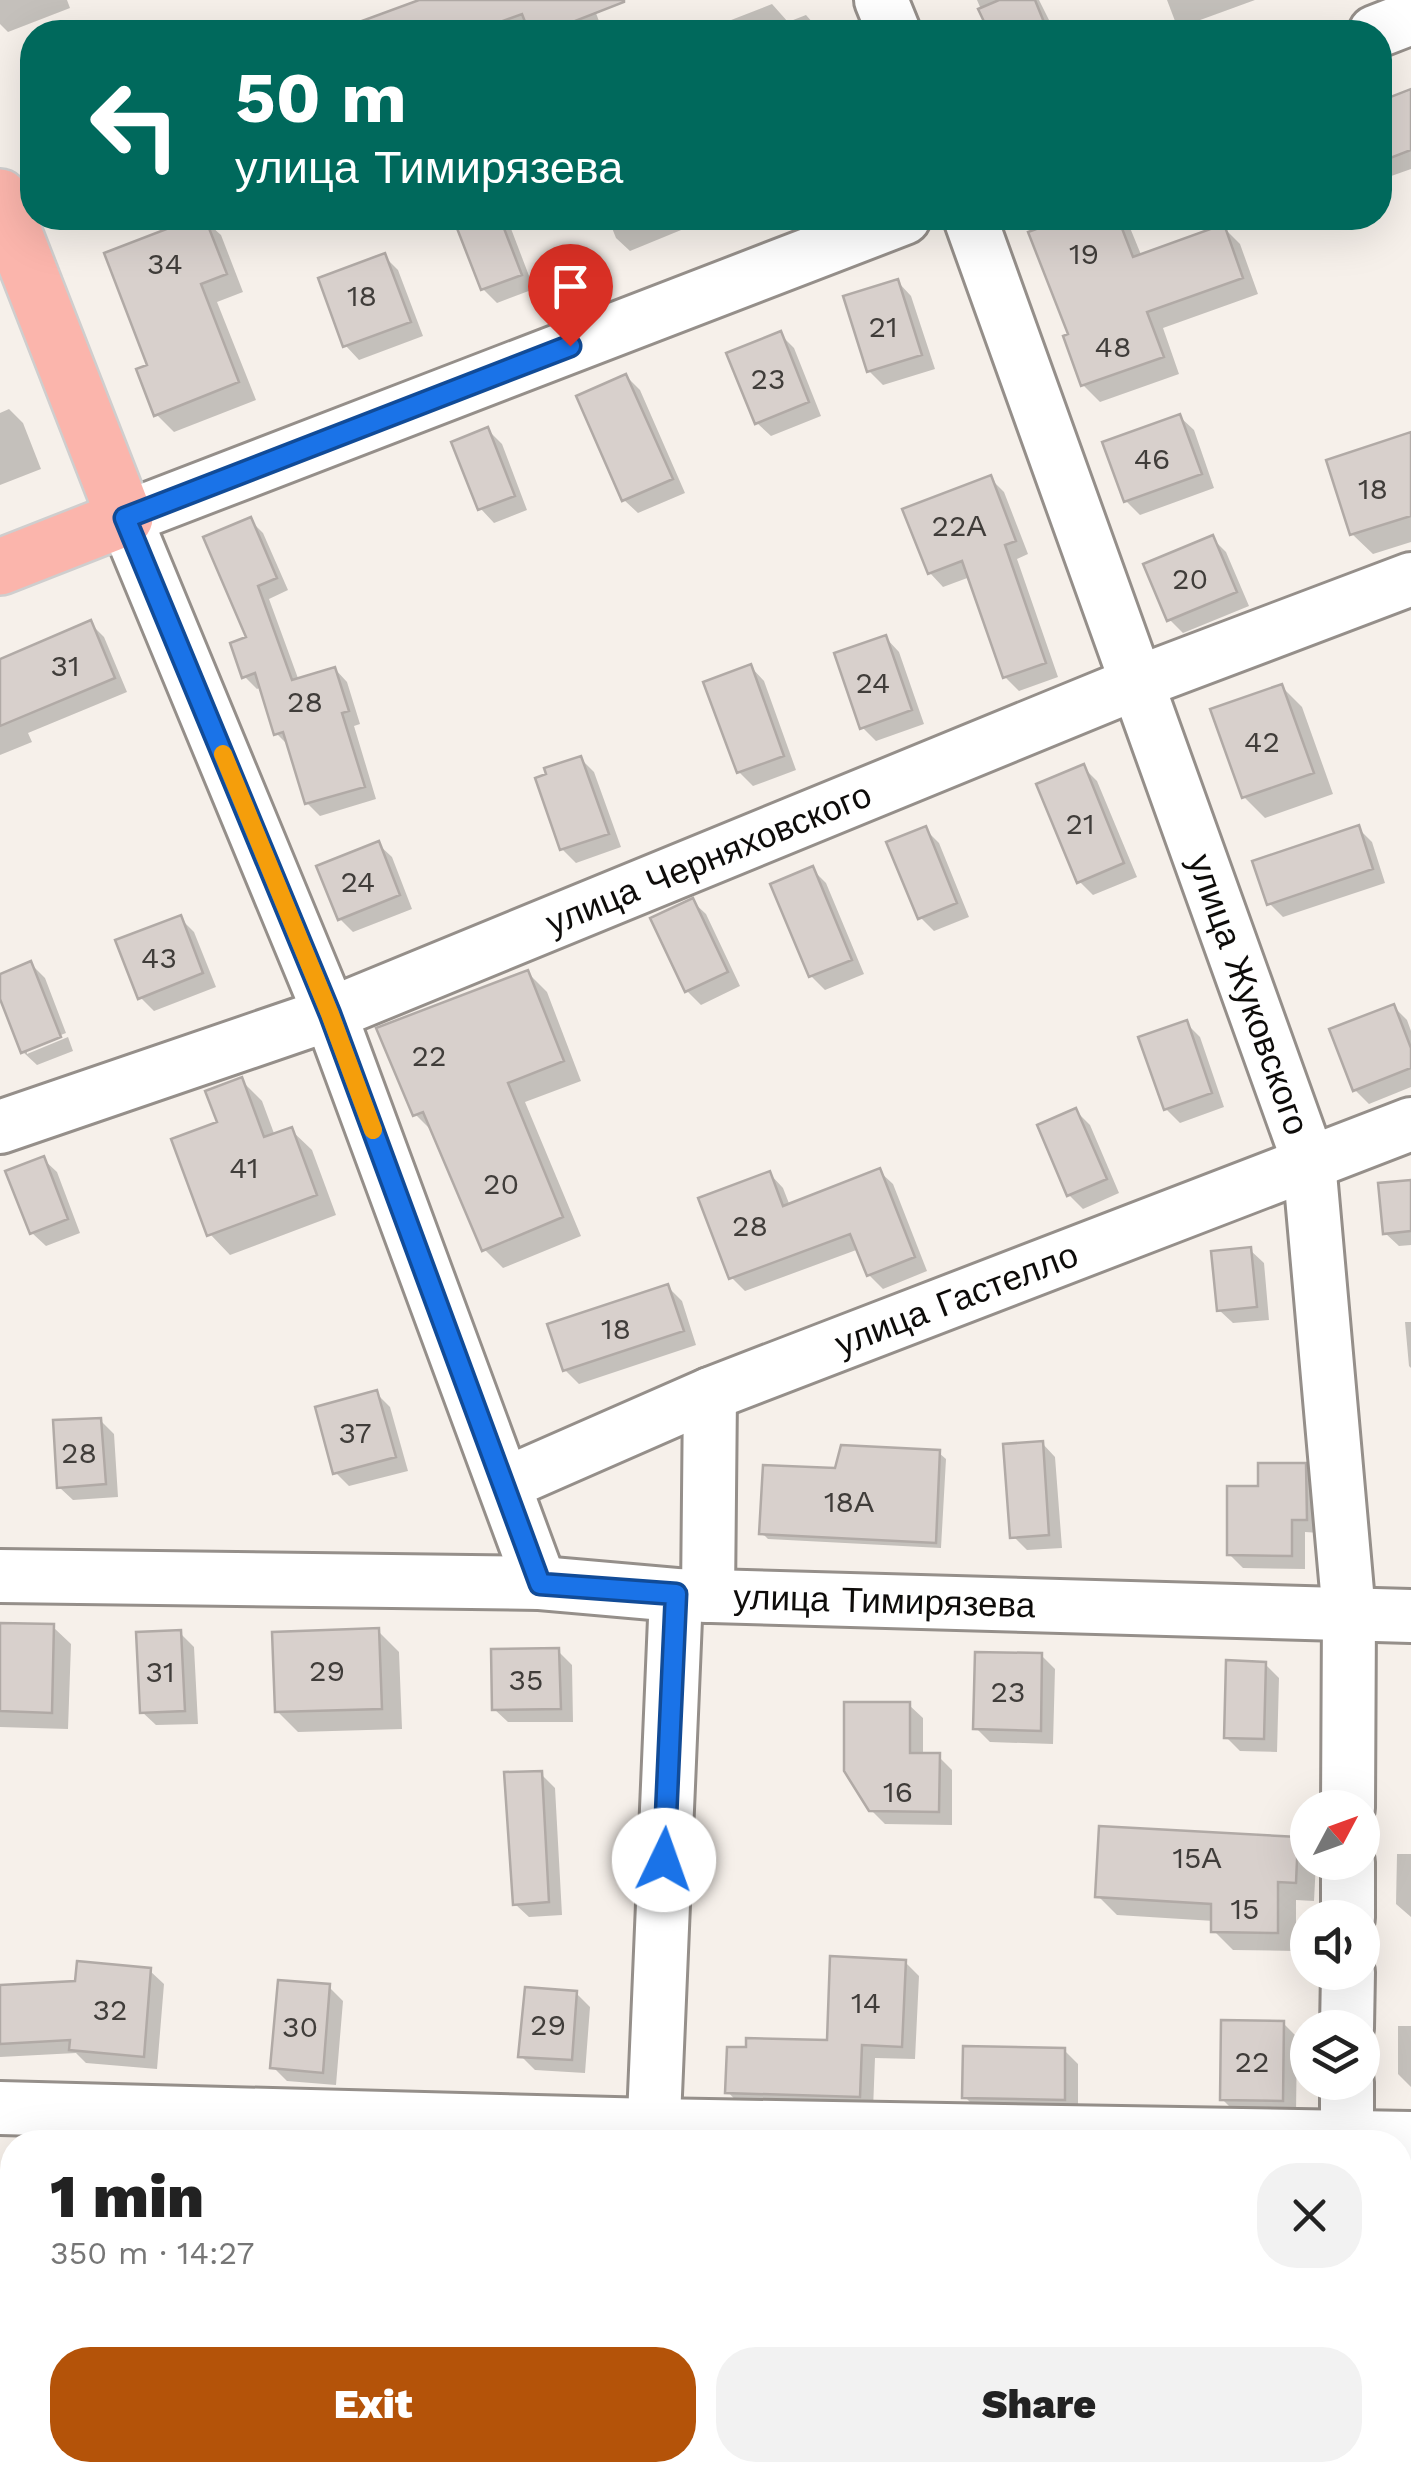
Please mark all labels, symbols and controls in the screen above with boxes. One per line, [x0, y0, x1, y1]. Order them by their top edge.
text: 50 m [235, 57, 407, 139]
icon: left [70, 60, 200, 190]
text: улица Тимирязева [235, 141, 623, 194]
house number: 19 [1069, 236, 1099, 271]
pin [528, 244, 613, 347]
house number: 34 [147, 246, 183, 281]
icon: arrive [543, 259, 598, 314]
house number: 18 [347, 278, 377, 313]
house number: 21 [868, 309, 898, 344]
house number: 48 [1095, 329, 1131, 364]
house number: 23 [751, 361, 785, 396]
house number: 46 [1134, 441, 1170, 476]
house number: 18 [1358, 471, 1388, 506]
house number: 22А [932, 508, 987, 543]
house number: 20 [1172, 561, 1208, 596]
house number: 31 [50, 648, 80, 683]
house number: 24 [856, 665, 890, 700]
house number: 28 [287, 684, 323, 719]
house number: 42 [1244, 724, 1280, 759]
street label: улица Черняховского [540, 773, 877, 944]
house number: 21 [1065, 806, 1095, 841]
street label: улица Жуковского [1179, 848, 1318, 1140]
house number: 24 [341, 864, 375, 899]
house number: 43 [141, 940, 177, 975]
house number: 22 [412, 1038, 446, 1073]
house number: 41 [229, 1150, 259, 1185]
house number: 20 [483, 1166, 519, 1201]
house number: 28 [732, 1208, 768, 1243]
street label: улица Гастелло [829, 1233, 1084, 1365]
house number: 18 [601, 1311, 631, 1346]
house number: 37 [338, 1415, 372, 1450]
house number: 28 [61, 1435, 97, 1470]
house number: 18А [824, 1484, 874, 1519]
street label: улица Тимирязева [733, 1576, 1036, 1626]
house number: 29 [309, 1653, 345, 1688]
house number: 31 [145, 1654, 175, 1689]
house number: 35 [509, 1662, 543, 1697]
house number: 23 [991, 1674, 1025, 1709]
house number: 16 [883, 1774, 913, 1809]
north arrow [1290, 1790, 1380, 1880]
map controls [1290, 1790, 1380, 2100]
position arrow [612, 1808, 716, 1912]
house number: 15А [1172, 1840, 1222, 1875]
house number: 15 [1230, 1891, 1260, 1926]
button: sound [1290, 1900, 1380, 1990]
house number: 14 [851, 1985, 881, 2020]
house number: 32 [93, 1992, 127, 2027]
house number: 29 [530, 2007, 566, 2042]
house number: 30 [282, 2009, 318, 2044]
button: layers [1290, 2010, 1380, 2100]
house number: 22 [1235, 2044, 1269, 2079]
text: 1 min [50, 2161, 204, 2232]
button: close [1257, 2163, 1362, 2268]
text: 350 m · 14:27 [50, 2234, 254, 2272]
button: Exit [50, 2347, 696, 2462]
button: Share [716, 2347, 1362, 2462]

